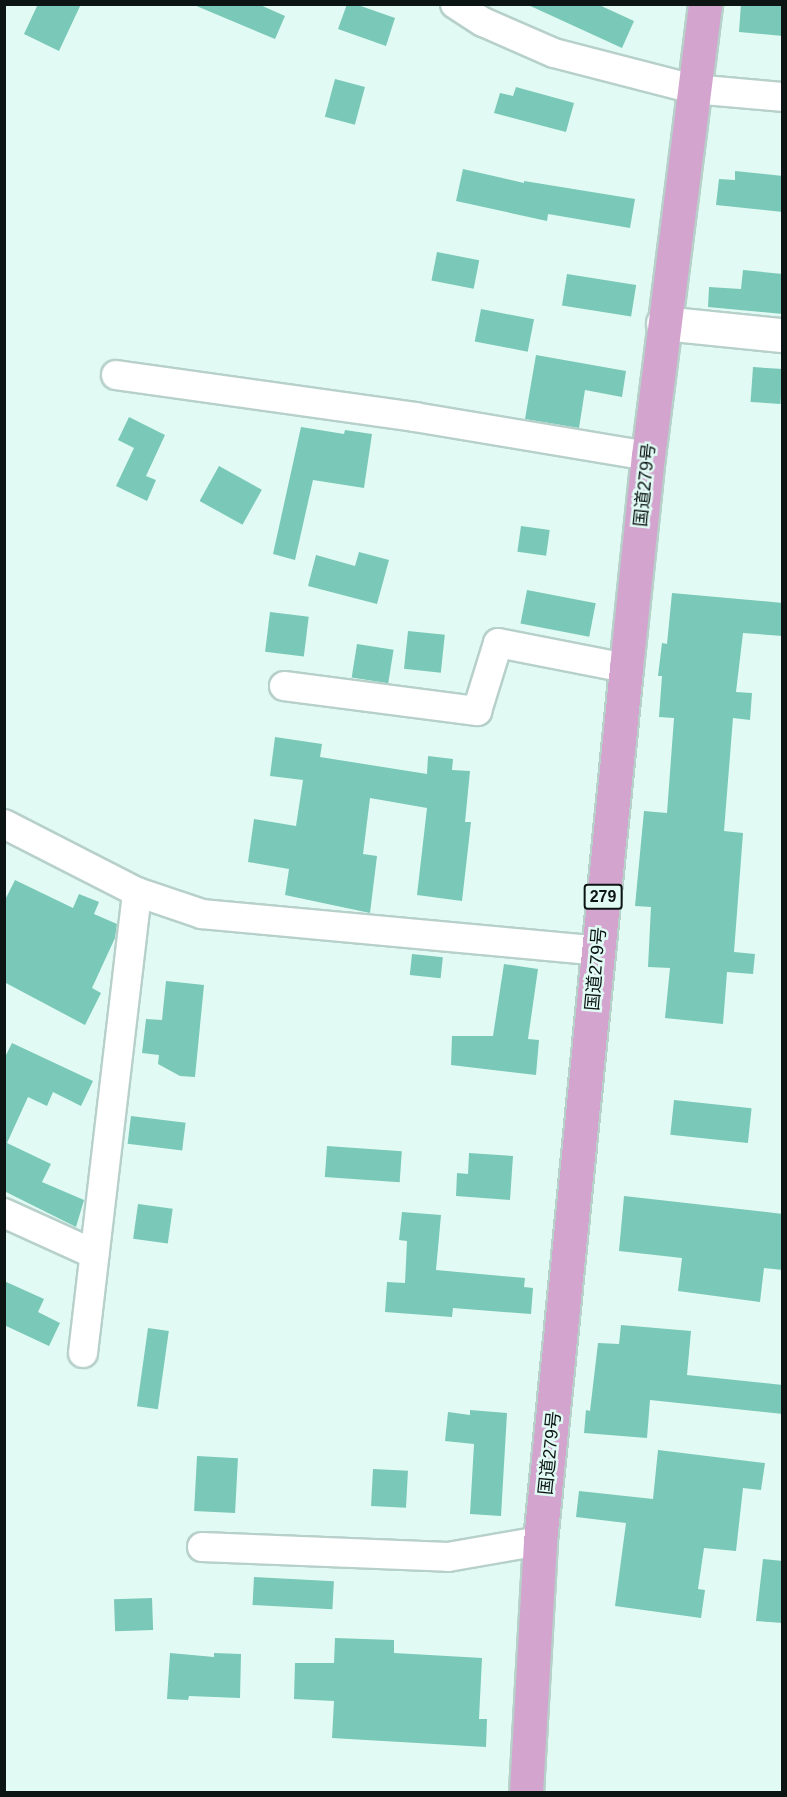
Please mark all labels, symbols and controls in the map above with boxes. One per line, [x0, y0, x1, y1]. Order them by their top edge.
street label: 国道279号 [630, 442, 660, 528]
road number: 279 [584, 884, 622, 910]
street label: 国道279号 [582, 926, 610, 1012]
street label: 国道279号 [535, 1410, 565, 1496]

